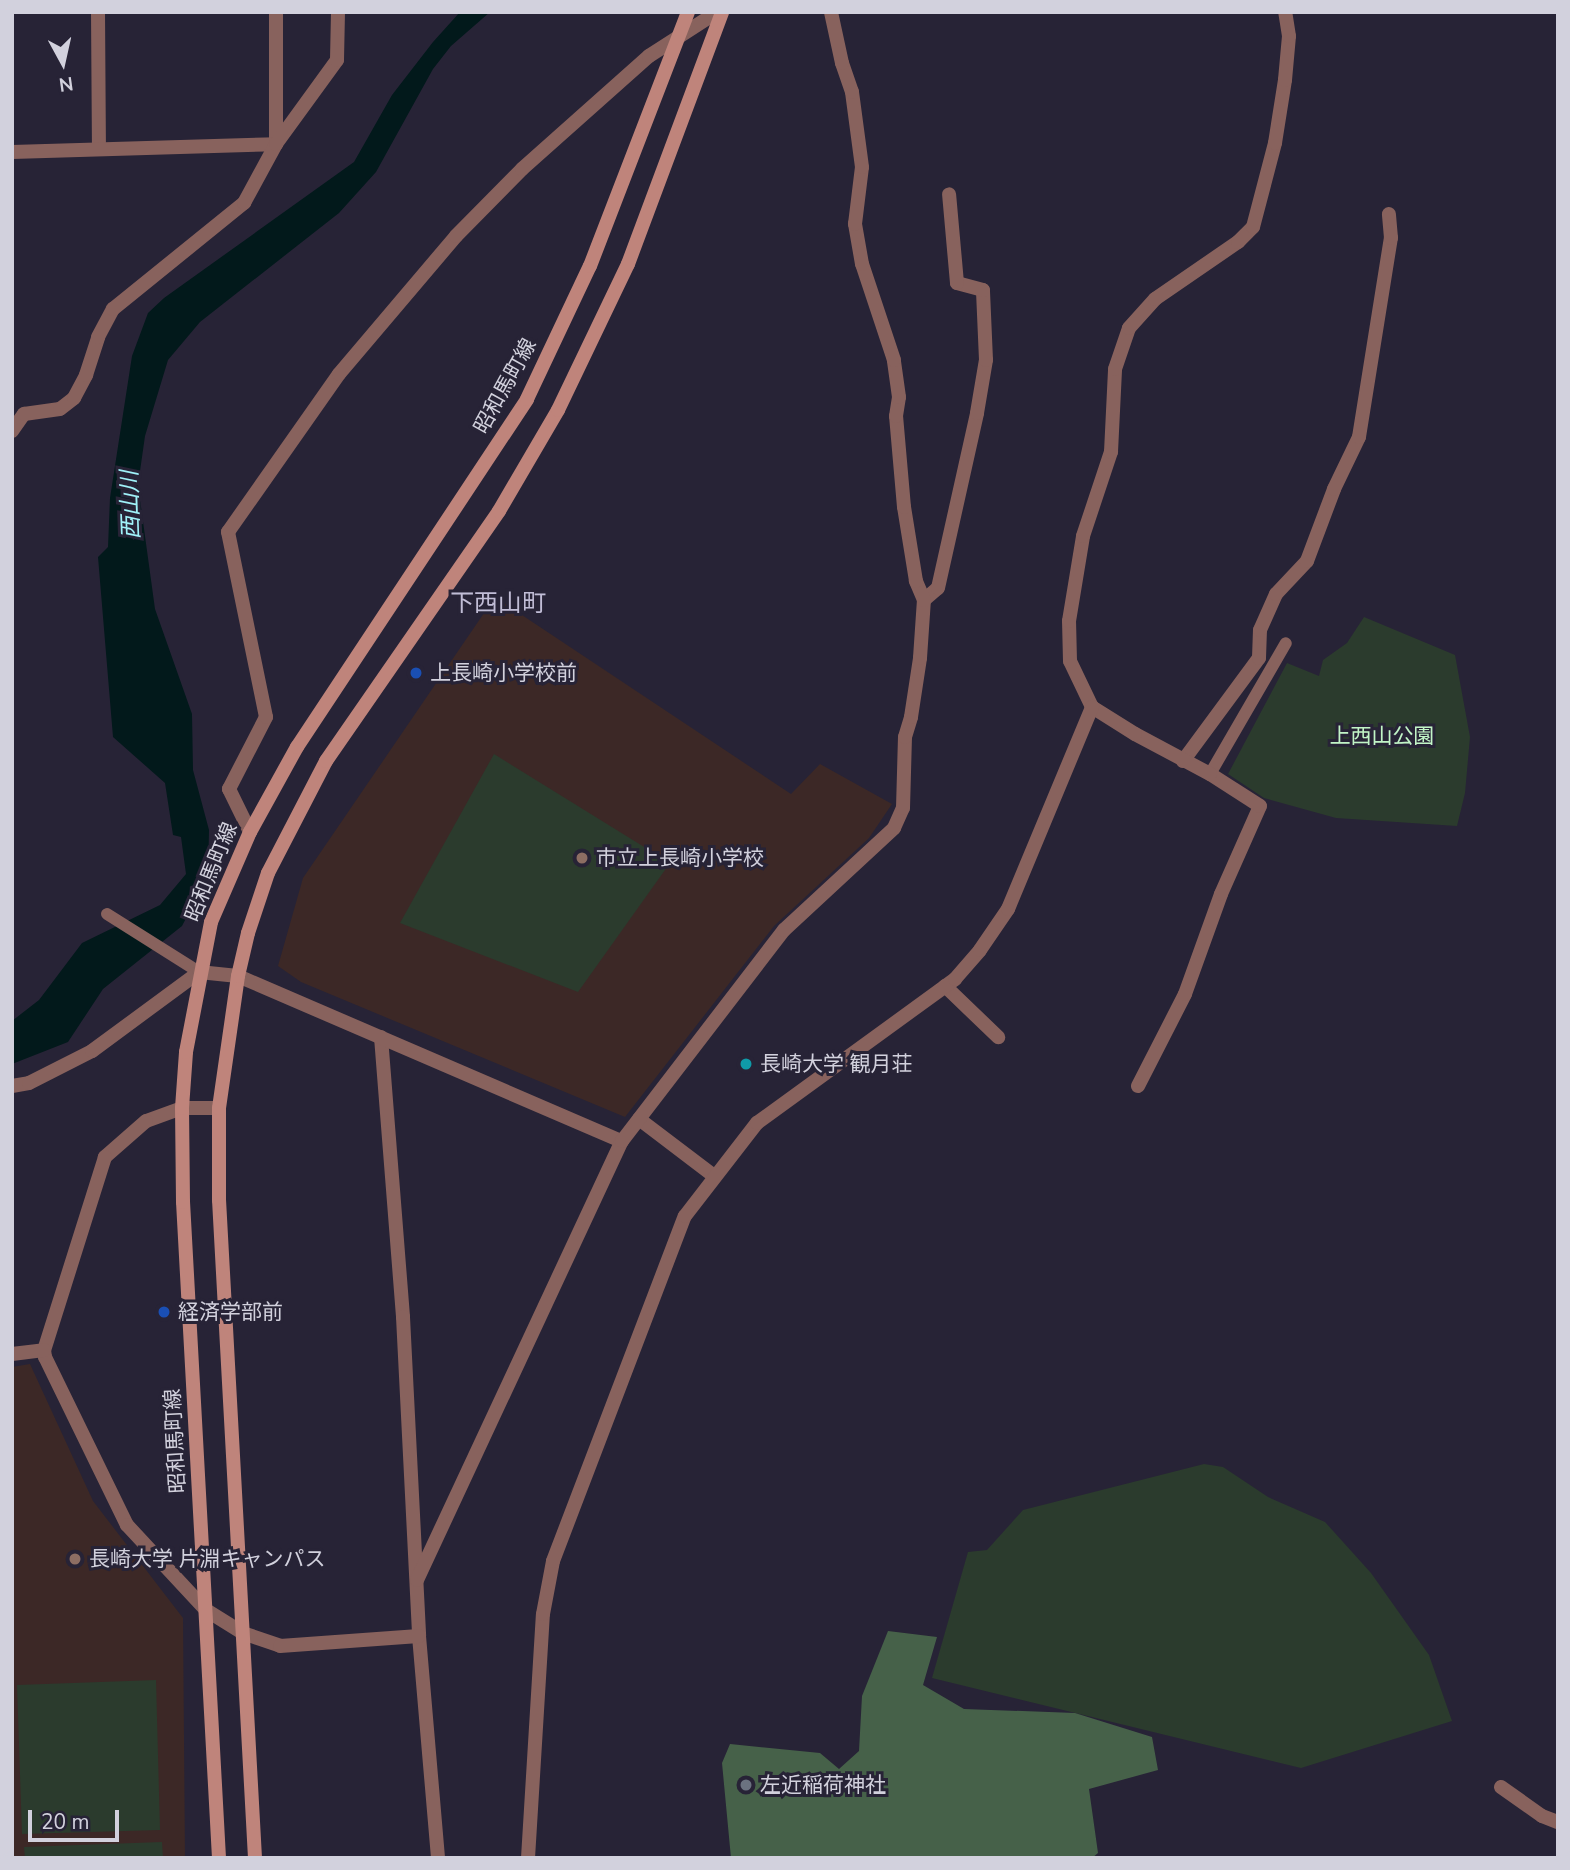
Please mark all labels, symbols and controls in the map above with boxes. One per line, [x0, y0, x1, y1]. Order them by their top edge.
north arrow [28, 28, 98, 98]
text: N [57, 70, 75, 98]
street label: 昭和馬町線 [469, 334, 541, 438]
water label: 西山川 [116, 470, 146, 540]
district label: 下西山町 [450, 590, 546, 618]
place label: 上長崎小学校前 [430, 660, 577, 686]
marker: 上長崎小学校前 [408, 665, 424, 681]
park label: 上西山公園 [1330, 723, 1434, 749]
street label: 昭和馬町線 [180, 819, 242, 925]
place label: 市立上長崎小学校 [596, 845, 764, 871]
marker: 市立上長崎小学校 [574, 850, 590, 866]
place label: 長崎大学 観月荘 [760, 1051, 912, 1077]
marker: 長崎大学 観月荘 [738, 1056, 754, 1072]
place label: 経済学部前 [178, 1299, 283, 1325]
marker: 経済学部前 [156, 1304, 172, 1320]
street label: 昭和馬町線 [160, 1388, 190, 1494]
place label: 長崎大学 片淵キャンパス [89, 1546, 325, 1572]
marker: 長崎大学 片淵キャンパス [67, 1551, 83, 1567]
place label: 左近稲荷神社 [760, 1772, 886, 1798]
marker: 左近稲荷神社 [738, 1777, 754, 1793]
scale bar [32, 1797, 122, 1841]
text: 20 m [41, 1808, 90, 1836]

